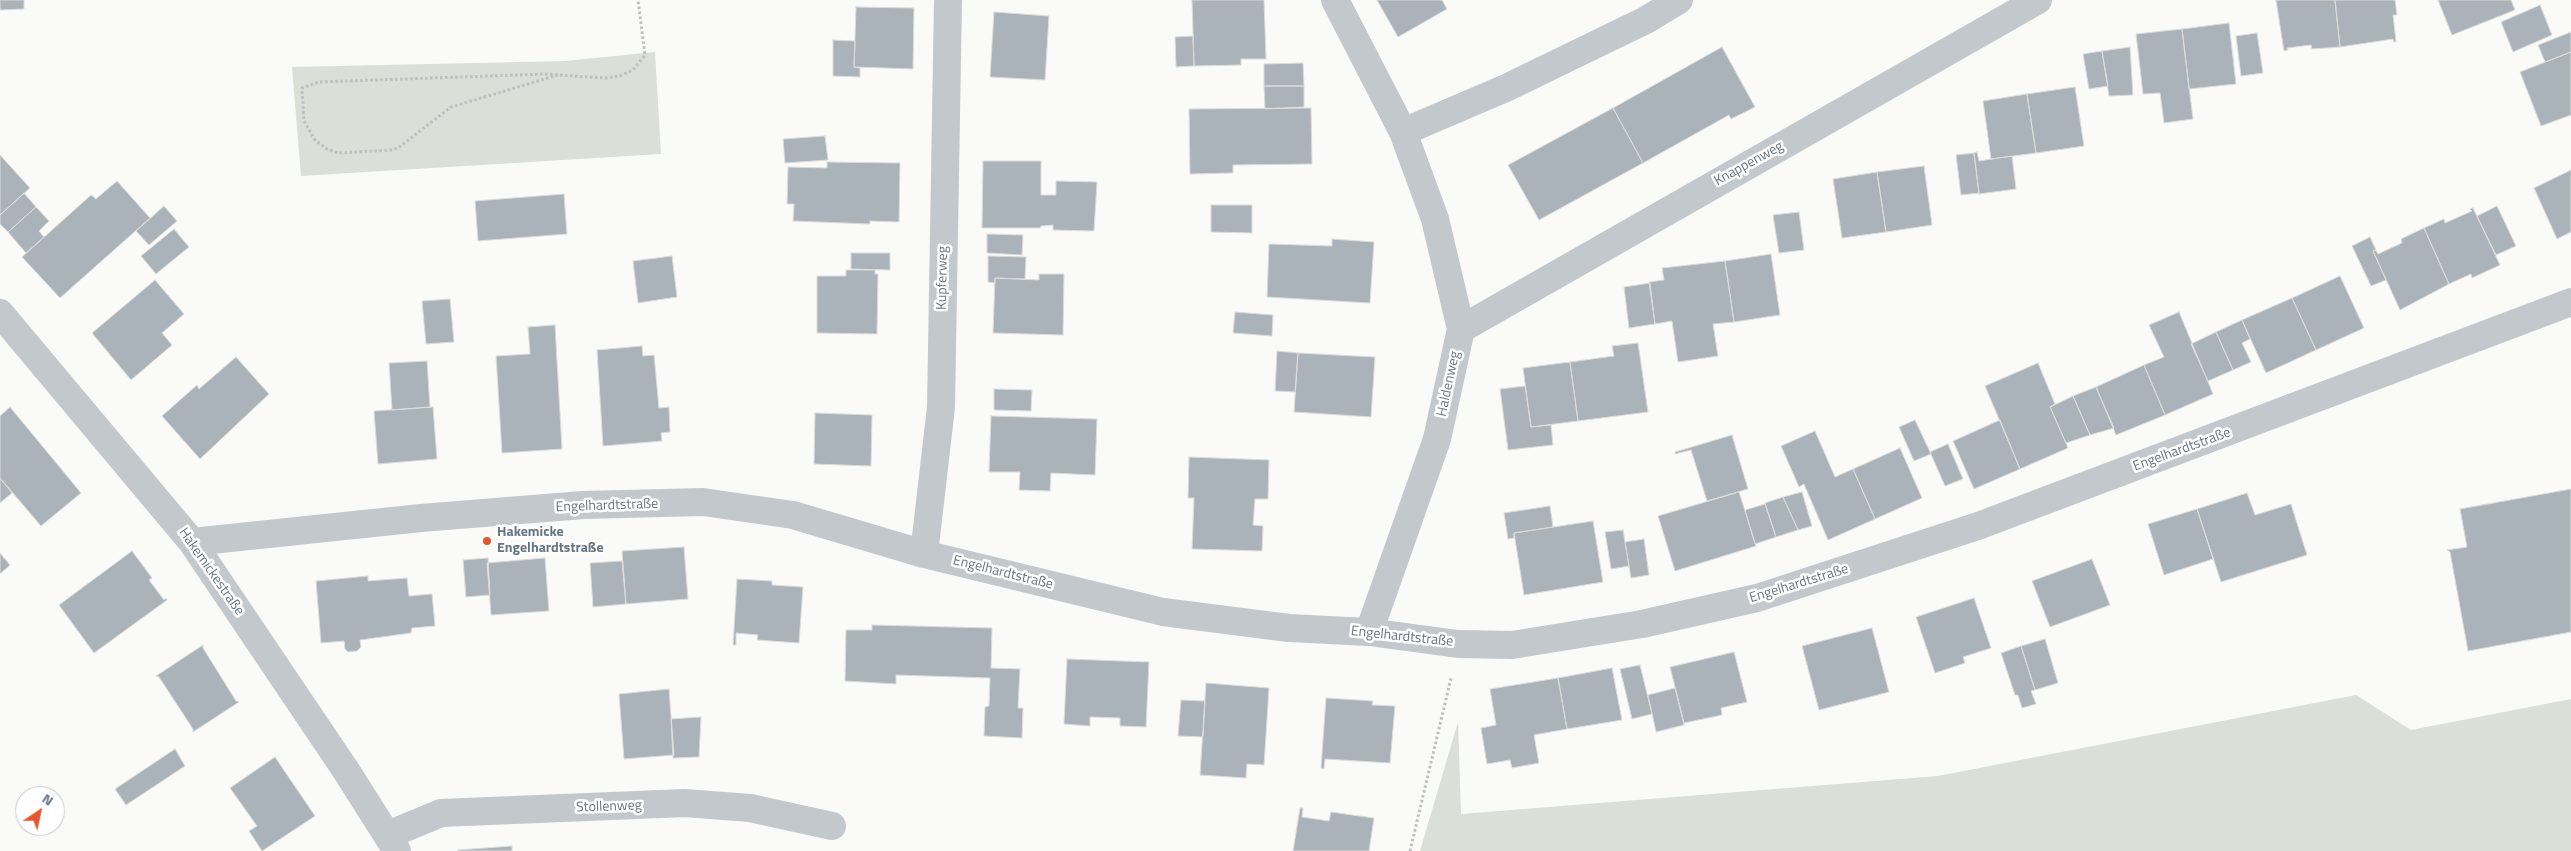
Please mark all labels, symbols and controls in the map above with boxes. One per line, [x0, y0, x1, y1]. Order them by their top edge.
street label: Knappenweg [1711, 138, 1787, 190]
street label: Kupferweg [934, 246, 952, 310]
street label: Haldenweg [1434, 350, 1464, 418]
street label: Engelhardtstraße [2131, 425, 2233, 475]
street label: Engelhardtstraße [555, 496, 659, 516]
street label: Hakemickestraße [175, 525, 247, 619]
place label: Hakemicke Engelhardtstraße [497, 525, 604, 558]
marker: Hakemicke Engelhardtstraße [481, 535, 493, 547]
street label: Engelhardtstraße [951, 552, 1055, 594]
street label: Engelhardtstraße [1747, 561, 1851, 607]
street label: Engelhardtstraße [1350, 623, 1454, 651]
north arrow [15, 786, 65, 836]
text: N [38, 788, 58, 810]
street label: Stollenweg [576, 797, 642, 817]

